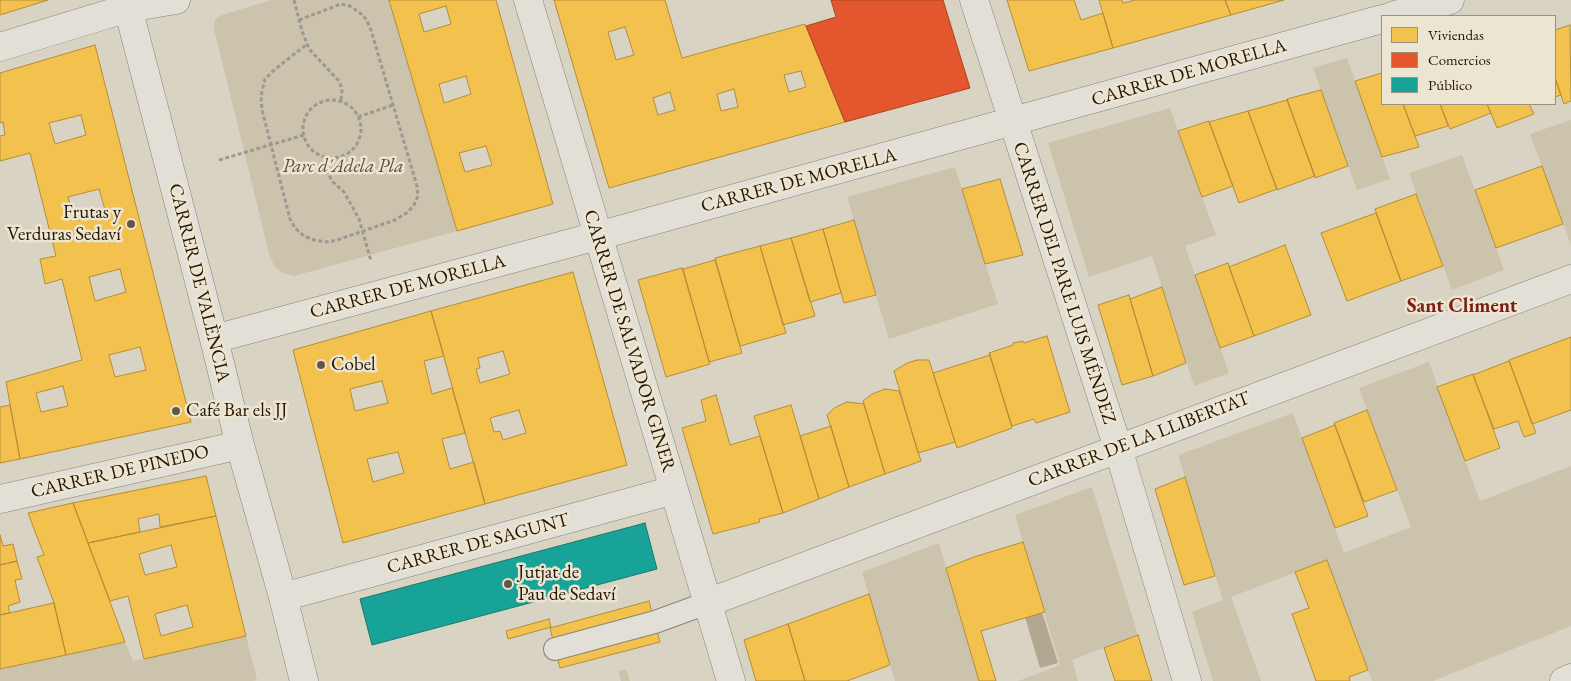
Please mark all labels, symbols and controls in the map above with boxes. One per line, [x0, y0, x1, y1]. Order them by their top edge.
legend [1381, 15, 1556, 105]
text: Viviendas [1428, 25, 1484, 44]
street label: CARRER DE MORELLA [1089, 34, 1289, 112]
text: Comercios [1428, 50, 1491, 69]
text: Público [1428, 75, 1472, 94]
street label: CARRER DEL PARE LUIS MÉNDEZ [1008, 139, 1120, 427]
street label: CARRER DE MORELLA [699, 144, 899, 218]
park label: Parc d'Adela Pla [282, 156, 404, 178]
street label: CARRER DE VALÈNCIA [163, 181, 235, 385]
place label: Frutas y Verduras Sedaví [7, 202, 121, 246]
street label: CARRER DE SALVADOR GINER [578, 207, 680, 475]
marker: Frutas y Verduras Sedaví [125, 218, 137, 230]
street label: CARRER DE MORELLA [308, 250, 508, 324]
district label: Sant Climent [1407, 295, 1517, 319]
place label: Cobel [331, 354, 376, 376]
marker: Cobel [315, 359, 327, 371]
street label: CARRER DE LA LLIBERTAT [1025, 387, 1253, 493]
place label: Café Bar els JJ [186, 400, 288, 422]
marker: Café Bar els JJ [170, 405, 182, 417]
street label: CARRER DE PINEDO [29, 440, 211, 504]
street label: CARRER DE SAGUNT [384, 509, 572, 579]
place label: Jutjat de Pau de Sedaví [518, 562, 616, 606]
marker: Jutjat de Pau de Sedaví [502, 578, 514, 590]

